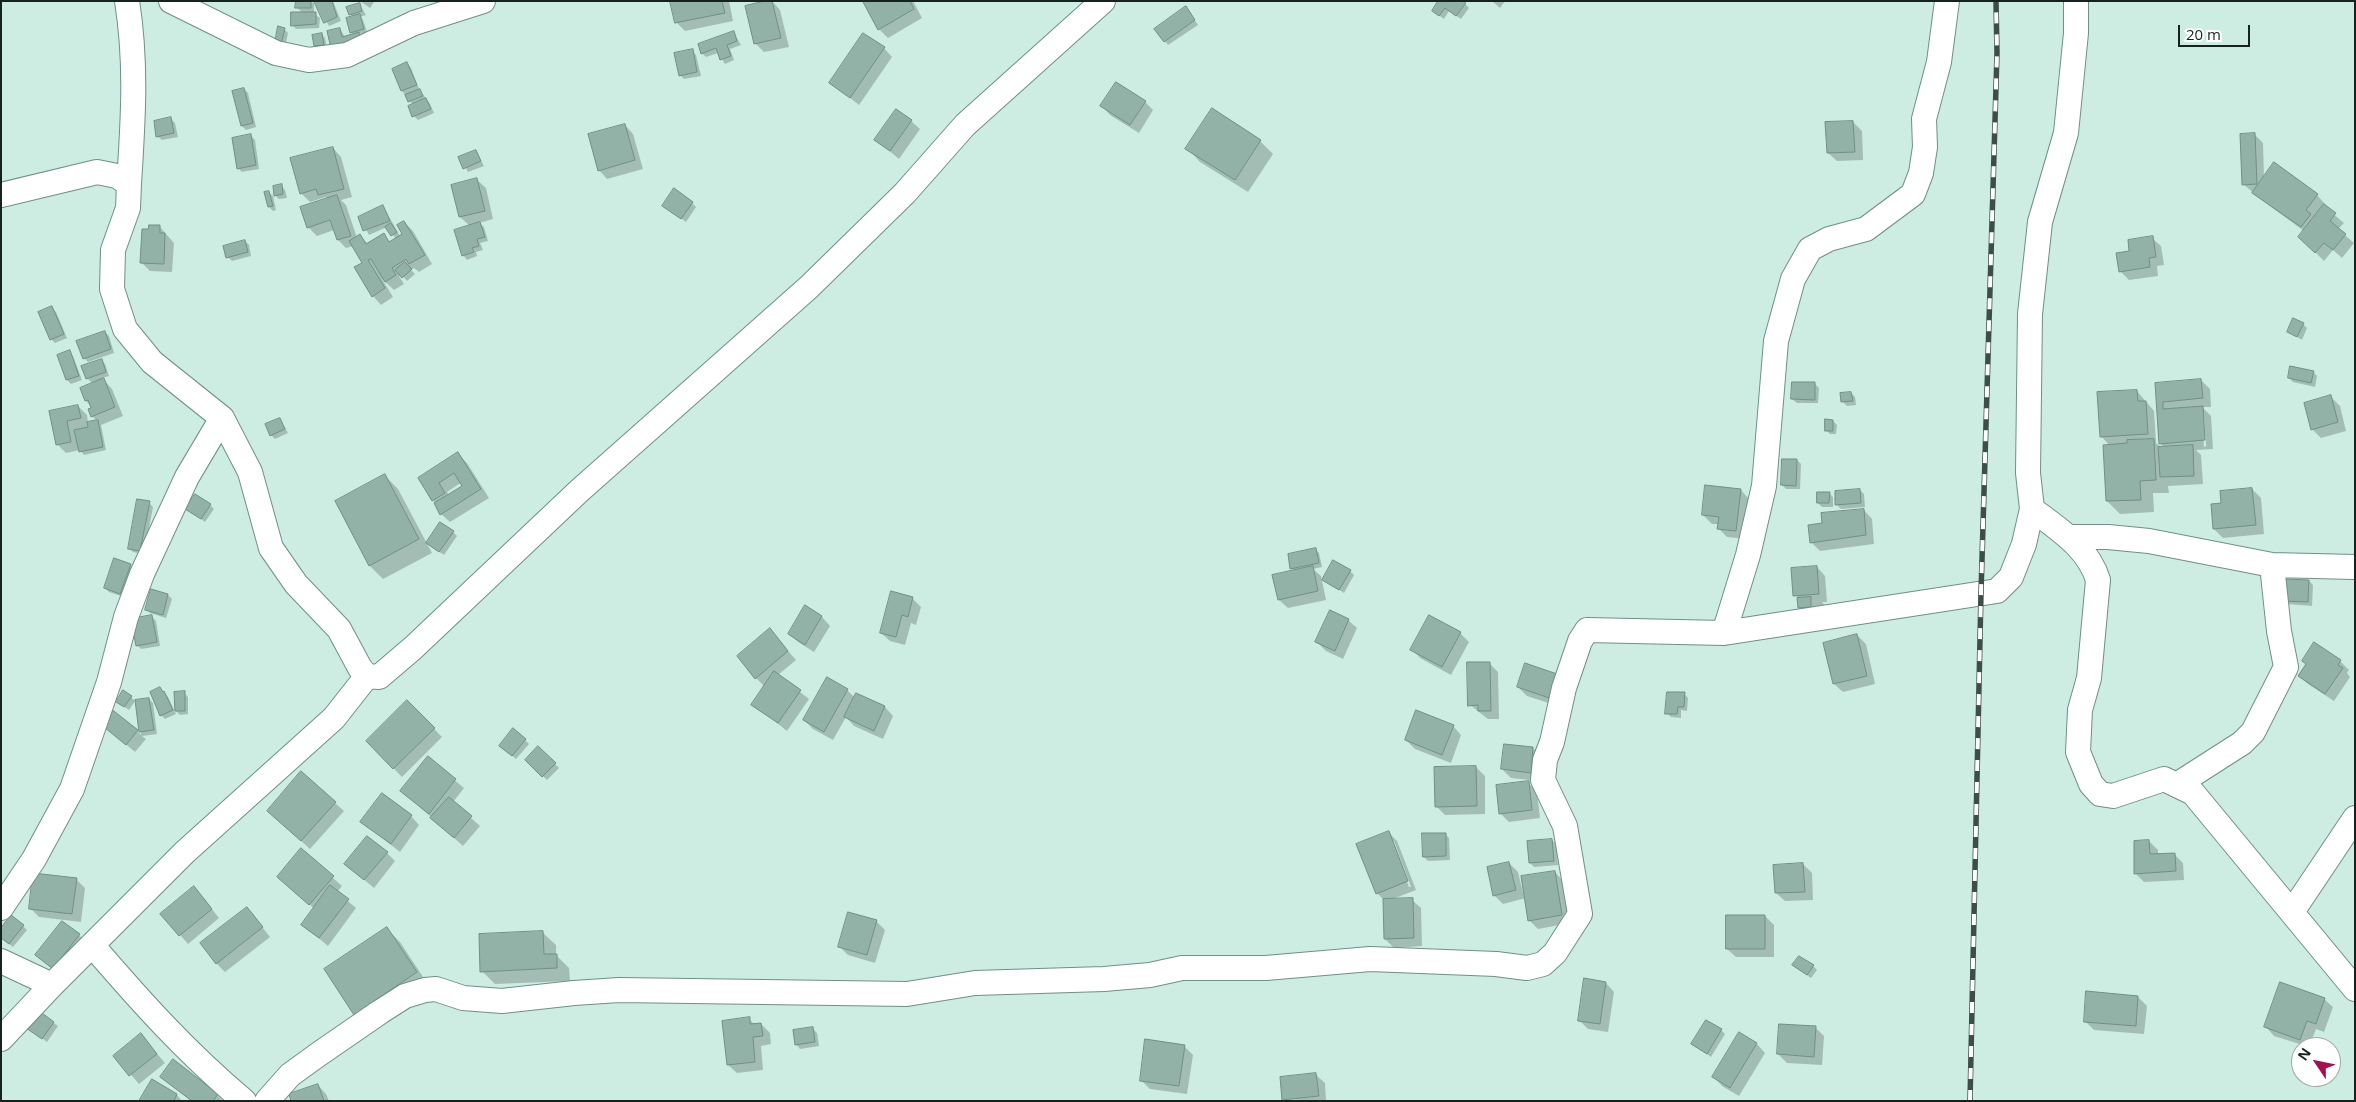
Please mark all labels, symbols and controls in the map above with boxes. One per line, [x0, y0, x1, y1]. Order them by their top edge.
scale bar [2181, 15, 2254, 47]
text: 20 m [2186, 24, 2221, 44]
north arrow [2291, 1037, 2341, 1087]
text: N [2293, 1044, 2315, 1064]

